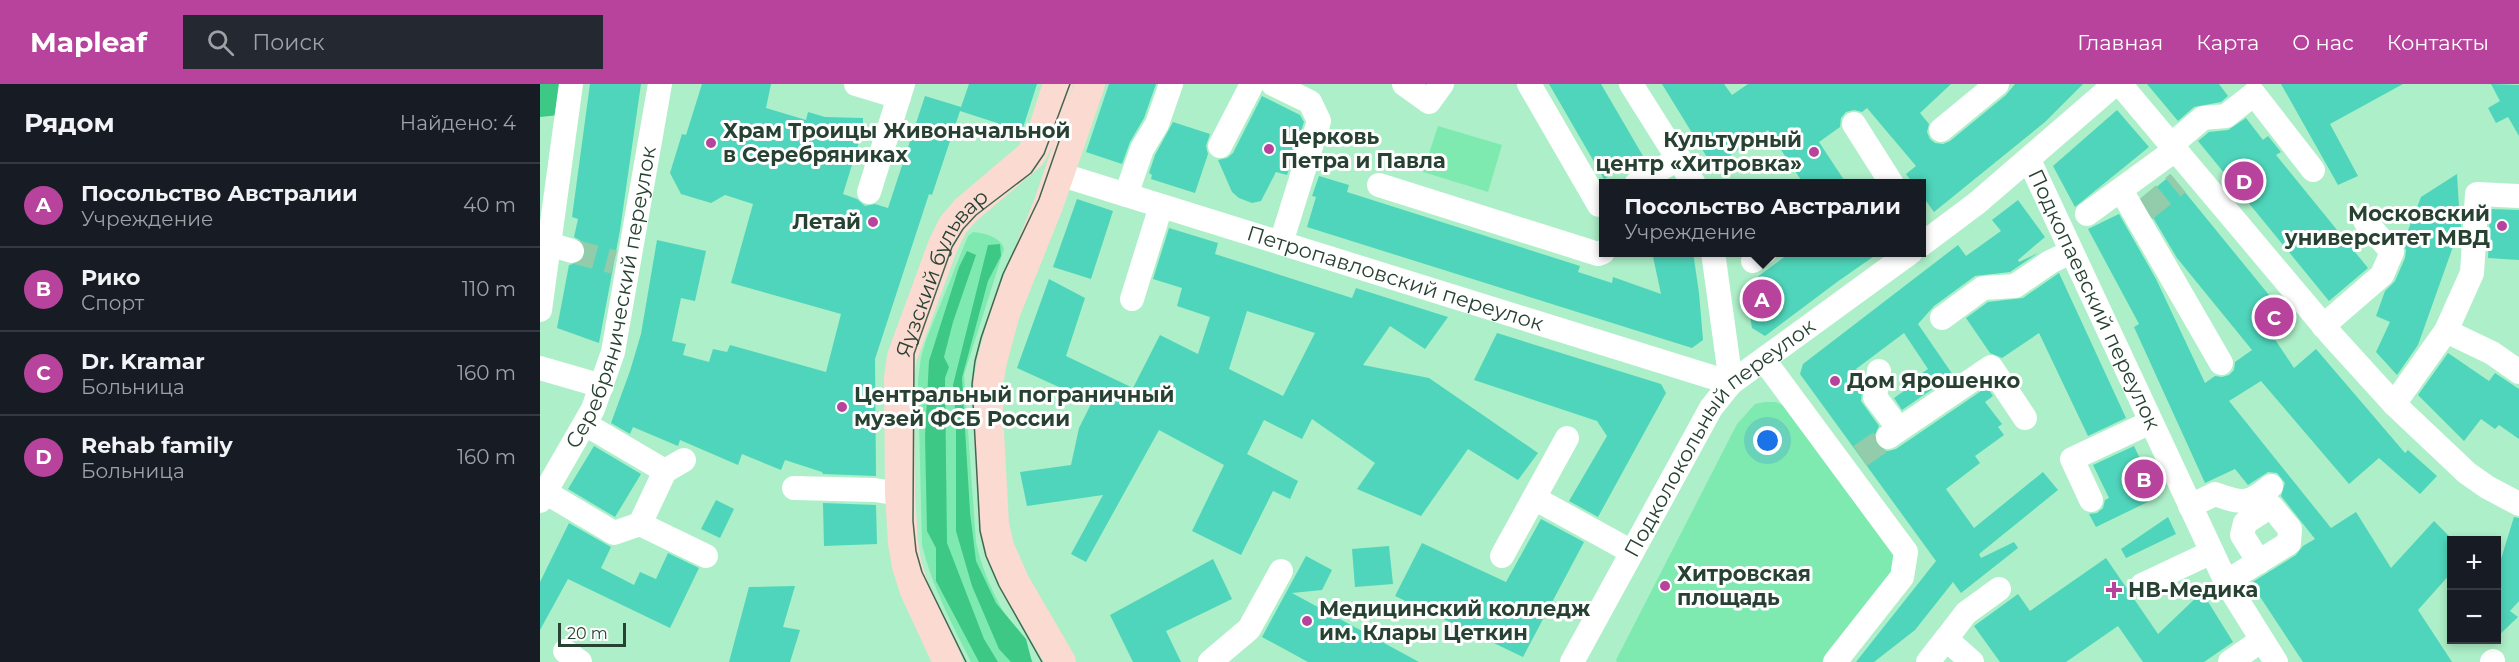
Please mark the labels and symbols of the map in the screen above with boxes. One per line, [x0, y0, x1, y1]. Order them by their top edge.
place label: Храм Троицы Живоначальной в Серебряниках [723, 118, 1071, 167]
place label: Церковь Петра и Павла [1281, 124, 1446, 173]
place label: Культурный центр «Хитровка» [1595, 127, 1802, 176]
marker: Храм Троицы Живоначальной в Серебряниках [704, 136, 718, 150]
marker: Церковь Петра и Павла [1262, 142, 1276, 156]
street label: Серебрянический переулок [560, 144, 661, 453]
marker: Культурный центр «Хитровка» [1807, 145, 1821, 159]
pin: D [2224, 158, 2264, 204]
street label: Подкопаевский переулок [2023, 165, 2166, 434]
street label: Яузский бульвар [890, 184, 993, 360]
place label: Московский университет МВД [2284, 201, 2490, 250]
place label: Летай [792, 209, 861, 234]
marker: Летай [866, 215, 880, 229]
marker: Московский университет МВД [2495, 219, 2509, 233]
street label: Петропавловский переулок [1244, 220, 1547, 336]
pin: A [1742, 276, 1782, 322]
pin: C [2254, 294, 2294, 340]
street label: Подколокольный переулок [1619, 313, 1820, 561]
place label: Дом Ярошенко [1847, 368, 2020, 393]
marker: Дом Ярошенко [1828, 374, 1842, 388]
place label: Центральный пограничный музей ФСБ России [854, 382, 1174, 431]
marker: Центральный пограничный музей ФСБ России [835, 400, 849, 414]
your location [1753, 426, 1782, 455]
pin: B [2124, 456, 2164, 502]
place label: Хитровская площадь [1677, 561, 1811, 610]
place label: НВ-Медика [2128, 577, 2258, 602]
marker: Хитровская площадь [1658, 579, 1672, 593]
marker: НВ-Медика [2105, 581, 2123, 599]
place label: Медицинский колледж им. Клары Цеткин [1319, 596, 1591, 645]
marker: Медицинский колледж им. Клары Цеткин [1300, 614, 1314, 628]
scale bar [558, 620, 626, 648]

